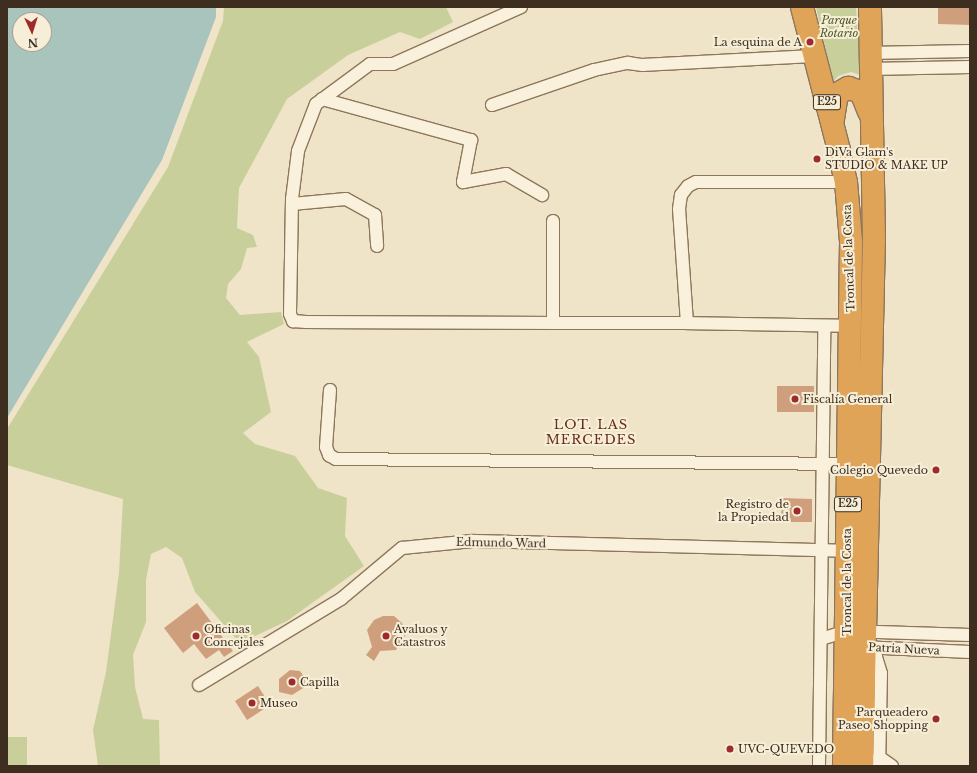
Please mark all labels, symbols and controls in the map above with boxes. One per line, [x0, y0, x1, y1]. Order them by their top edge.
north arrow [12, 12, 52, 52]
park label: Parque Rotario [820, 14, 858, 40]
place label: La esquina de A [713, 35, 802, 49]
text: N [27, 36, 38, 50]
marker: La esquina de A [805, 37, 815, 47]
road number: E25 [812, 94, 842, 110]
place label: DiVa Glam's STUDIO & MAKE UP [825, 146, 948, 172]
marker: DiVa Glam's STUDIO & MAKE UP [812, 154, 822, 164]
street label: Troncal de la Costa [841, 204, 857, 312]
place label: Fiscalía General [803, 392, 892, 406]
marker: Fiscalía General [790, 394, 800, 404]
district label: LOT. LAS MERCEDES [546, 418, 636, 449]
place label: Colegio Quevedo [830, 463, 928, 477]
marker: Colegio Quevedo [931, 465, 941, 475]
road number: E25 [833, 496, 863, 512]
place label: Registro de la Propiedad [718, 498, 789, 524]
marker: Registro de la Propiedad [792, 506, 802, 516]
street label: Troncal de la Costa [840, 528, 854, 636]
street label: Edmundo Ward [456, 536, 546, 550]
place label: Oficinas Concejales [204, 623, 264, 649]
place label: Avaluos y Catastros [394, 623, 448, 649]
marker: Oficinas Concejales [191, 631, 201, 641]
marker: Avaluos y Catastros [381, 631, 391, 641]
street label: Patria Nueva [868, 641, 940, 657]
place label: Capilla [300, 675, 339, 689]
marker: Capilla [287, 677, 297, 687]
place label: Museo [260, 696, 298, 710]
marker: Museo [247, 698, 257, 708]
place label: Parqueadero Paseo Shopping [838, 706, 928, 732]
marker: Parqueadero Paseo Shopping [931, 714, 941, 724]
place label: UVC-QUEVEDO [738, 742, 834, 756]
marker: UVC-QUEVEDO [725, 744, 735, 754]

